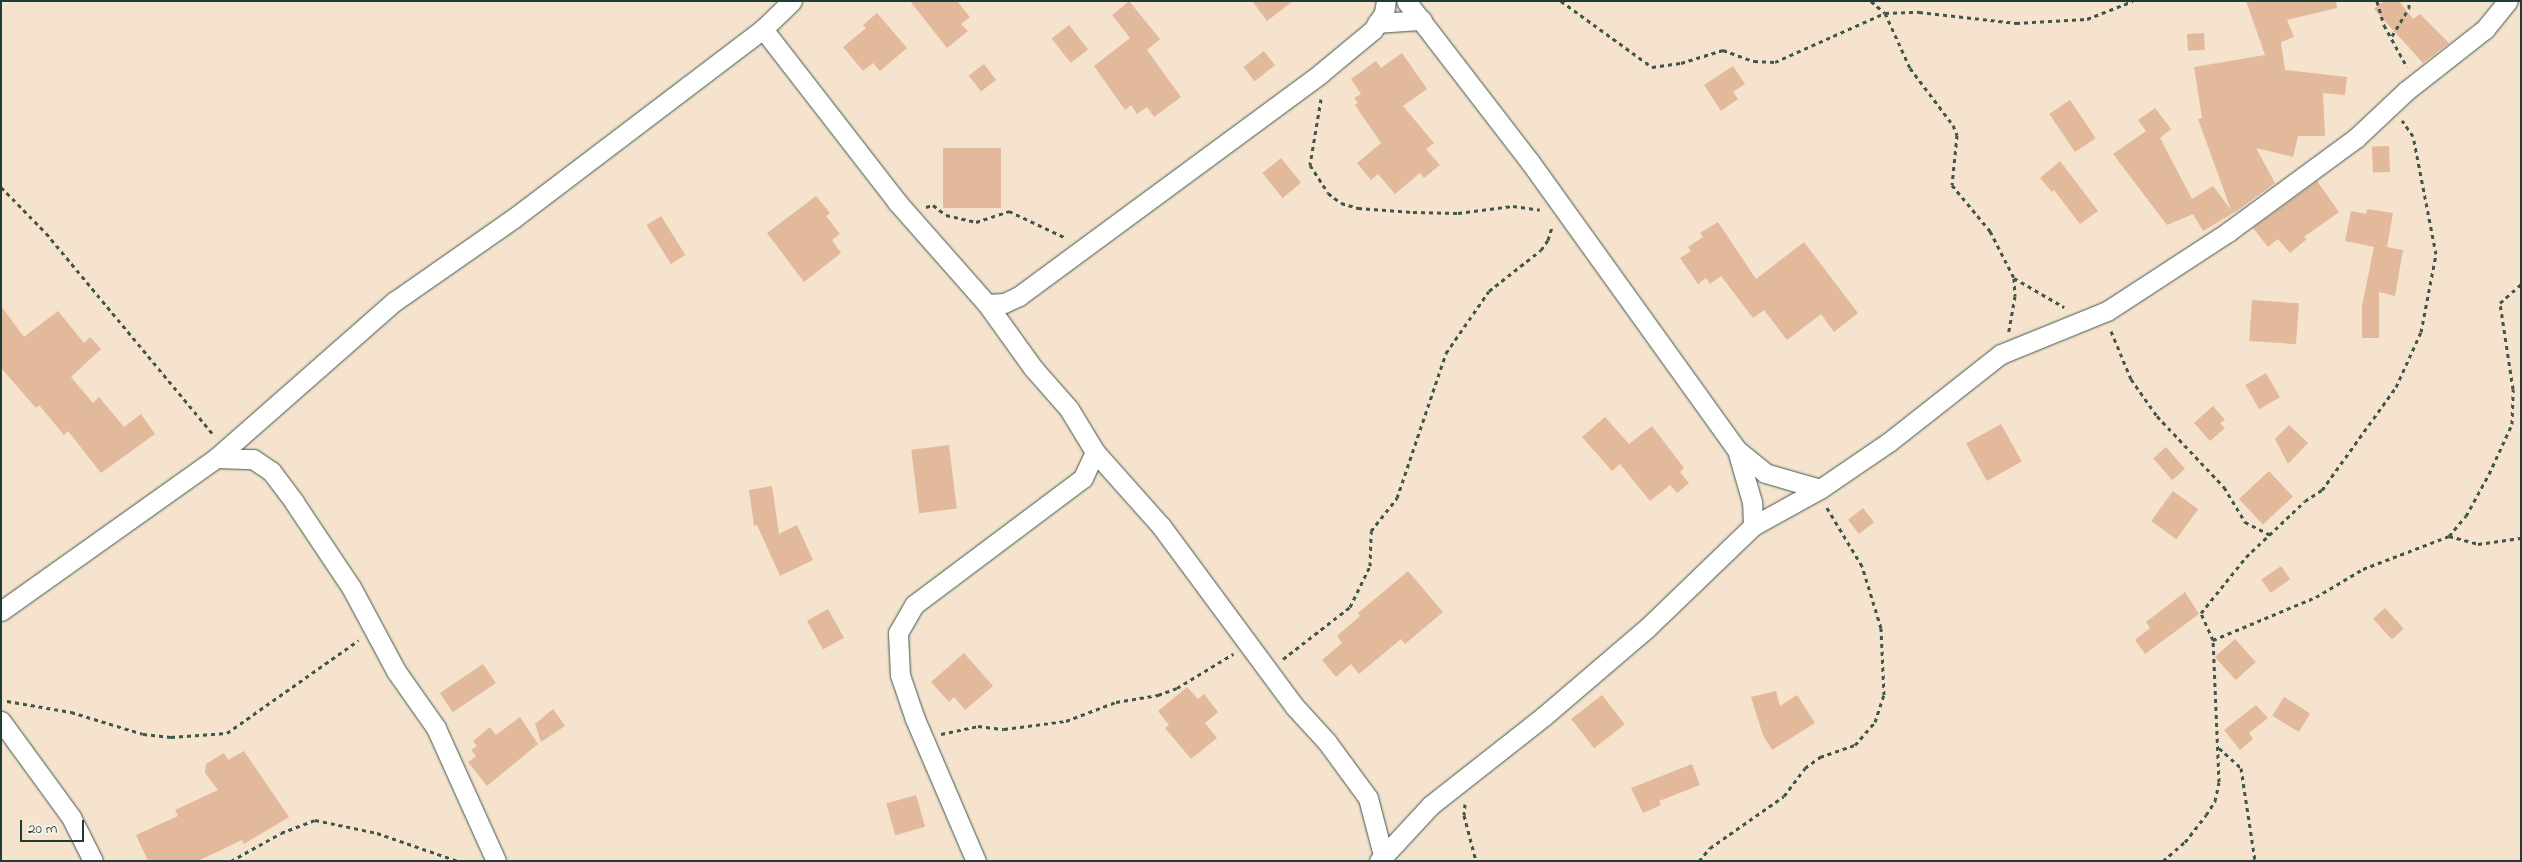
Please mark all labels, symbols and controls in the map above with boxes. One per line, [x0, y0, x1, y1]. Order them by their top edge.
scale bar [22, 810, 86, 842]
text: 20 m [28, 818, 57, 840]

